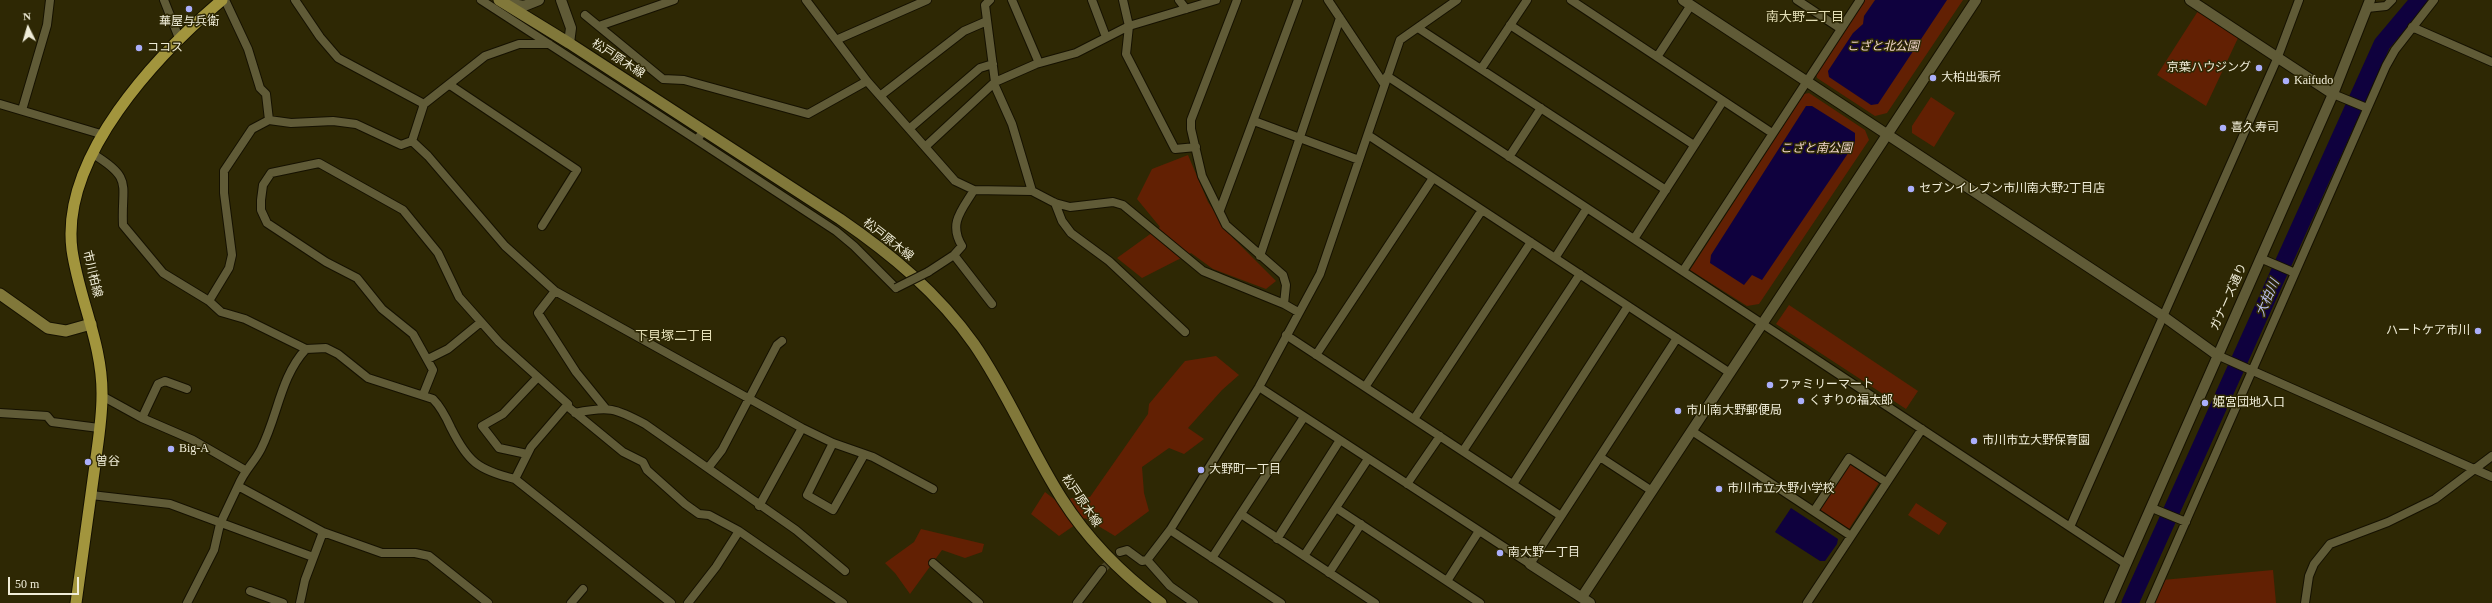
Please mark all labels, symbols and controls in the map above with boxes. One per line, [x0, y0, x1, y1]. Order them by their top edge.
marker: 華屋与兵衛 [184, 4, 194, 14]
north arrow [8, 8, 48, 48]
text: N [22, 10, 31, 22]
district label: 南大野二丁目 [1766, 10, 1844, 26]
place label: 華屋与兵衛 [159, 15, 219, 29]
street label: 松戸原木線 [589, 37, 647, 81]
park label: こざと北公園 [1847, 40, 1919, 54]
place label: ココス [147, 41, 183, 55]
marker: ココス [134, 43, 144, 53]
place label: 京葉ハウジング [2167, 61, 2251, 75]
marker: 京葉ハウジング [2254, 63, 2264, 73]
place label: 大柏出張所 [1941, 71, 2001, 85]
marker: 大柏出張所 [1928, 73, 1938, 83]
place label: Kaifudo [2294, 74, 2333, 88]
marker: Kaifudo [2281, 76, 2291, 86]
place label: 喜久寿司 [2231, 121, 2279, 135]
marker: 喜久寿司 [2218, 123, 2228, 133]
park label: こざと南公園 [1780, 142, 1852, 156]
place label: セブンイレブン市川南大野2丁目店 [1919, 182, 2105, 196]
marker: セブンイレブン市川南大野2丁目店 [1906, 184, 1916, 194]
street label: 松戸原木線 [860, 216, 916, 264]
street label: 市川柏線 [79, 249, 105, 299]
street label: ガナーズ通り [2208, 261, 2250, 333]
water label: 大柏川 [2253, 277, 2283, 319]
place label: ハートケア市川 [2386, 324, 2470, 338]
marker: ハートケア市川 [2473, 326, 2483, 336]
district label: 下貝塚二丁目 [635, 329, 713, 345]
place label: ファミリーマート [1778, 378, 1874, 392]
marker: ファミリーマート [1765, 380, 1775, 390]
place label: くすりの福太郎 [1809, 394, 1893, 408]
marker: くすりの福太郎 [1796, 396, 1806, 406]
place label: 姫宮団地入口 [2213, 396, 2285, 410]
marker: 姫宮団地入口 [2200, 398, 2210, 408]
place label: 市川南大野郵便局 [1686, 404, 1782, 418]
marker: 市川南大野郵便局 [1673, 406, 1683, 416]
place label: 市川市立大野保育園 [1982, 434, 2090, 448]
marker: 市川市立大野保育園 [1969, 436, 1979, 446]
place label: Big-A [179, 442, 209, 456]
marker: Big-A [166, 444, 176, 454]
place label: 曽谷 [96, 455, 120, 469]
marker: 曽谷 [83, 457, 93, 467]
place label: 大野町一丁目 [1209, 463, 1281, 477]
marker: 大野町一丁目 [1196, 465, 1206, 475]
street label: 松戸原木線 [1058, 472, 1104, 530]
place label: 市川市立大野小学校 [1727, 482, 1835, 496]
marker: 市川市立大野小学校 [1714, 484, 1724, 494]
place label: 南大野一丁目 [1508, 546, 1580, 560]
marker: 南大野一丁目 [1495, 548, 1505, 558]
scale bar [10, 569, 81, 595]
text: 50 m [15, 577, 39, 591]

